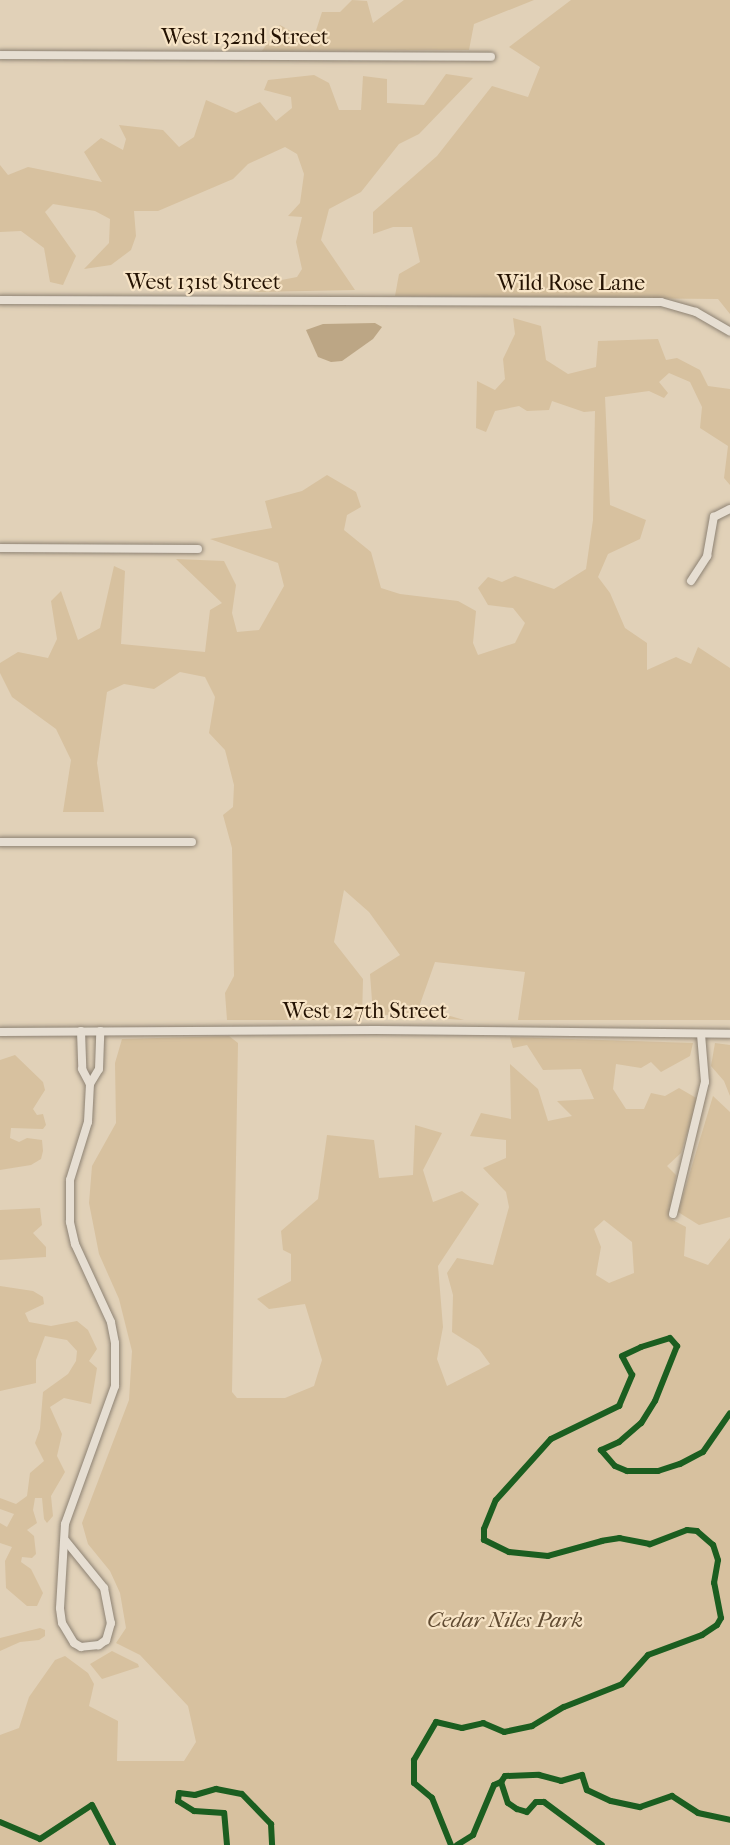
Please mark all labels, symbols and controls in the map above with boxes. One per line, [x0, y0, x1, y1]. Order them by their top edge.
street label: West 132nd Street [161, 25, 329, 51]
street label: West 131st Street [125, 270, 281, 296]
street label: Wild Rose Lane [497, 271, 645, 297]
street label: West 127th Street [283, 999, 447, 1025]
park label: Cedar Niles Park [427, 1608, 583, 1634]

